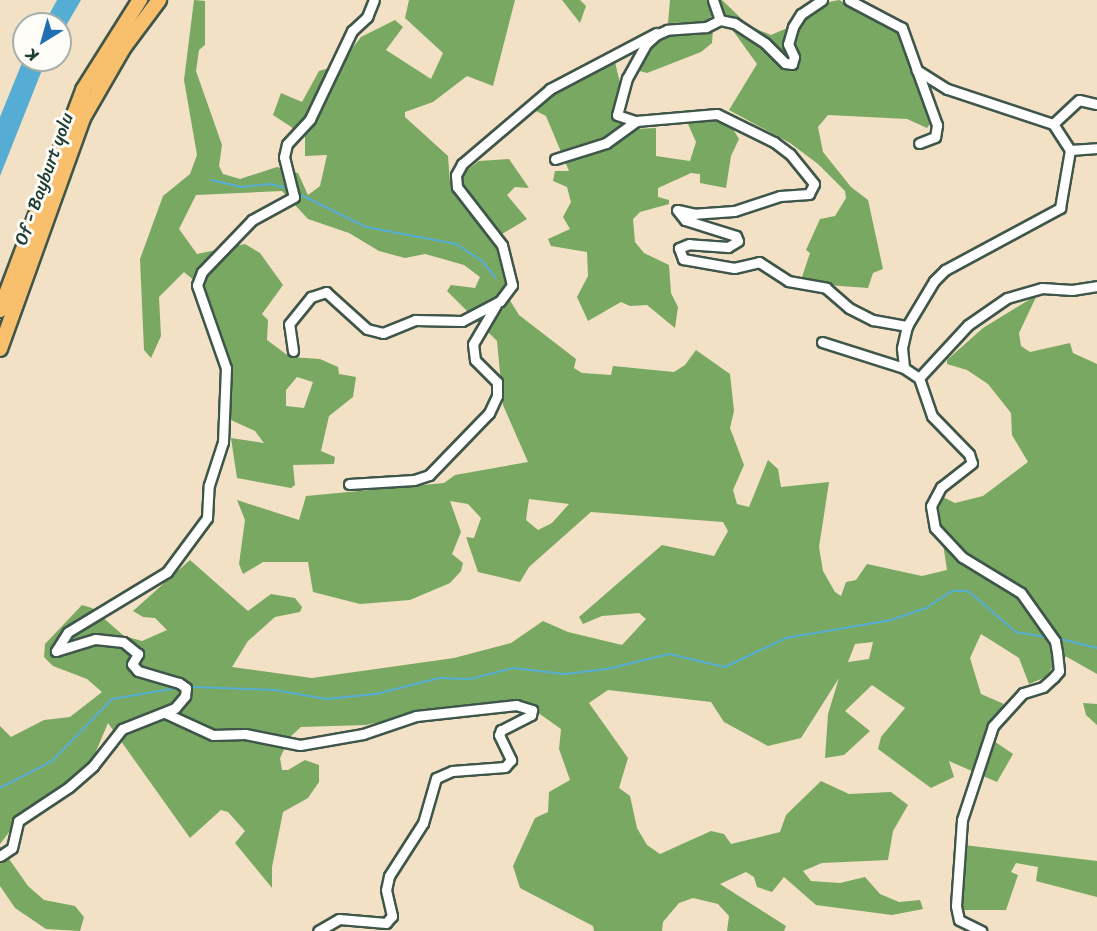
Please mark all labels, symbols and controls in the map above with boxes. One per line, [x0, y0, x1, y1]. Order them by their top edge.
north arrow [12, 12, 72, 72]
text: K [19, 41, 45, 70]
street label: Of - Bayburt yolu [10, 110, 78, 248]

